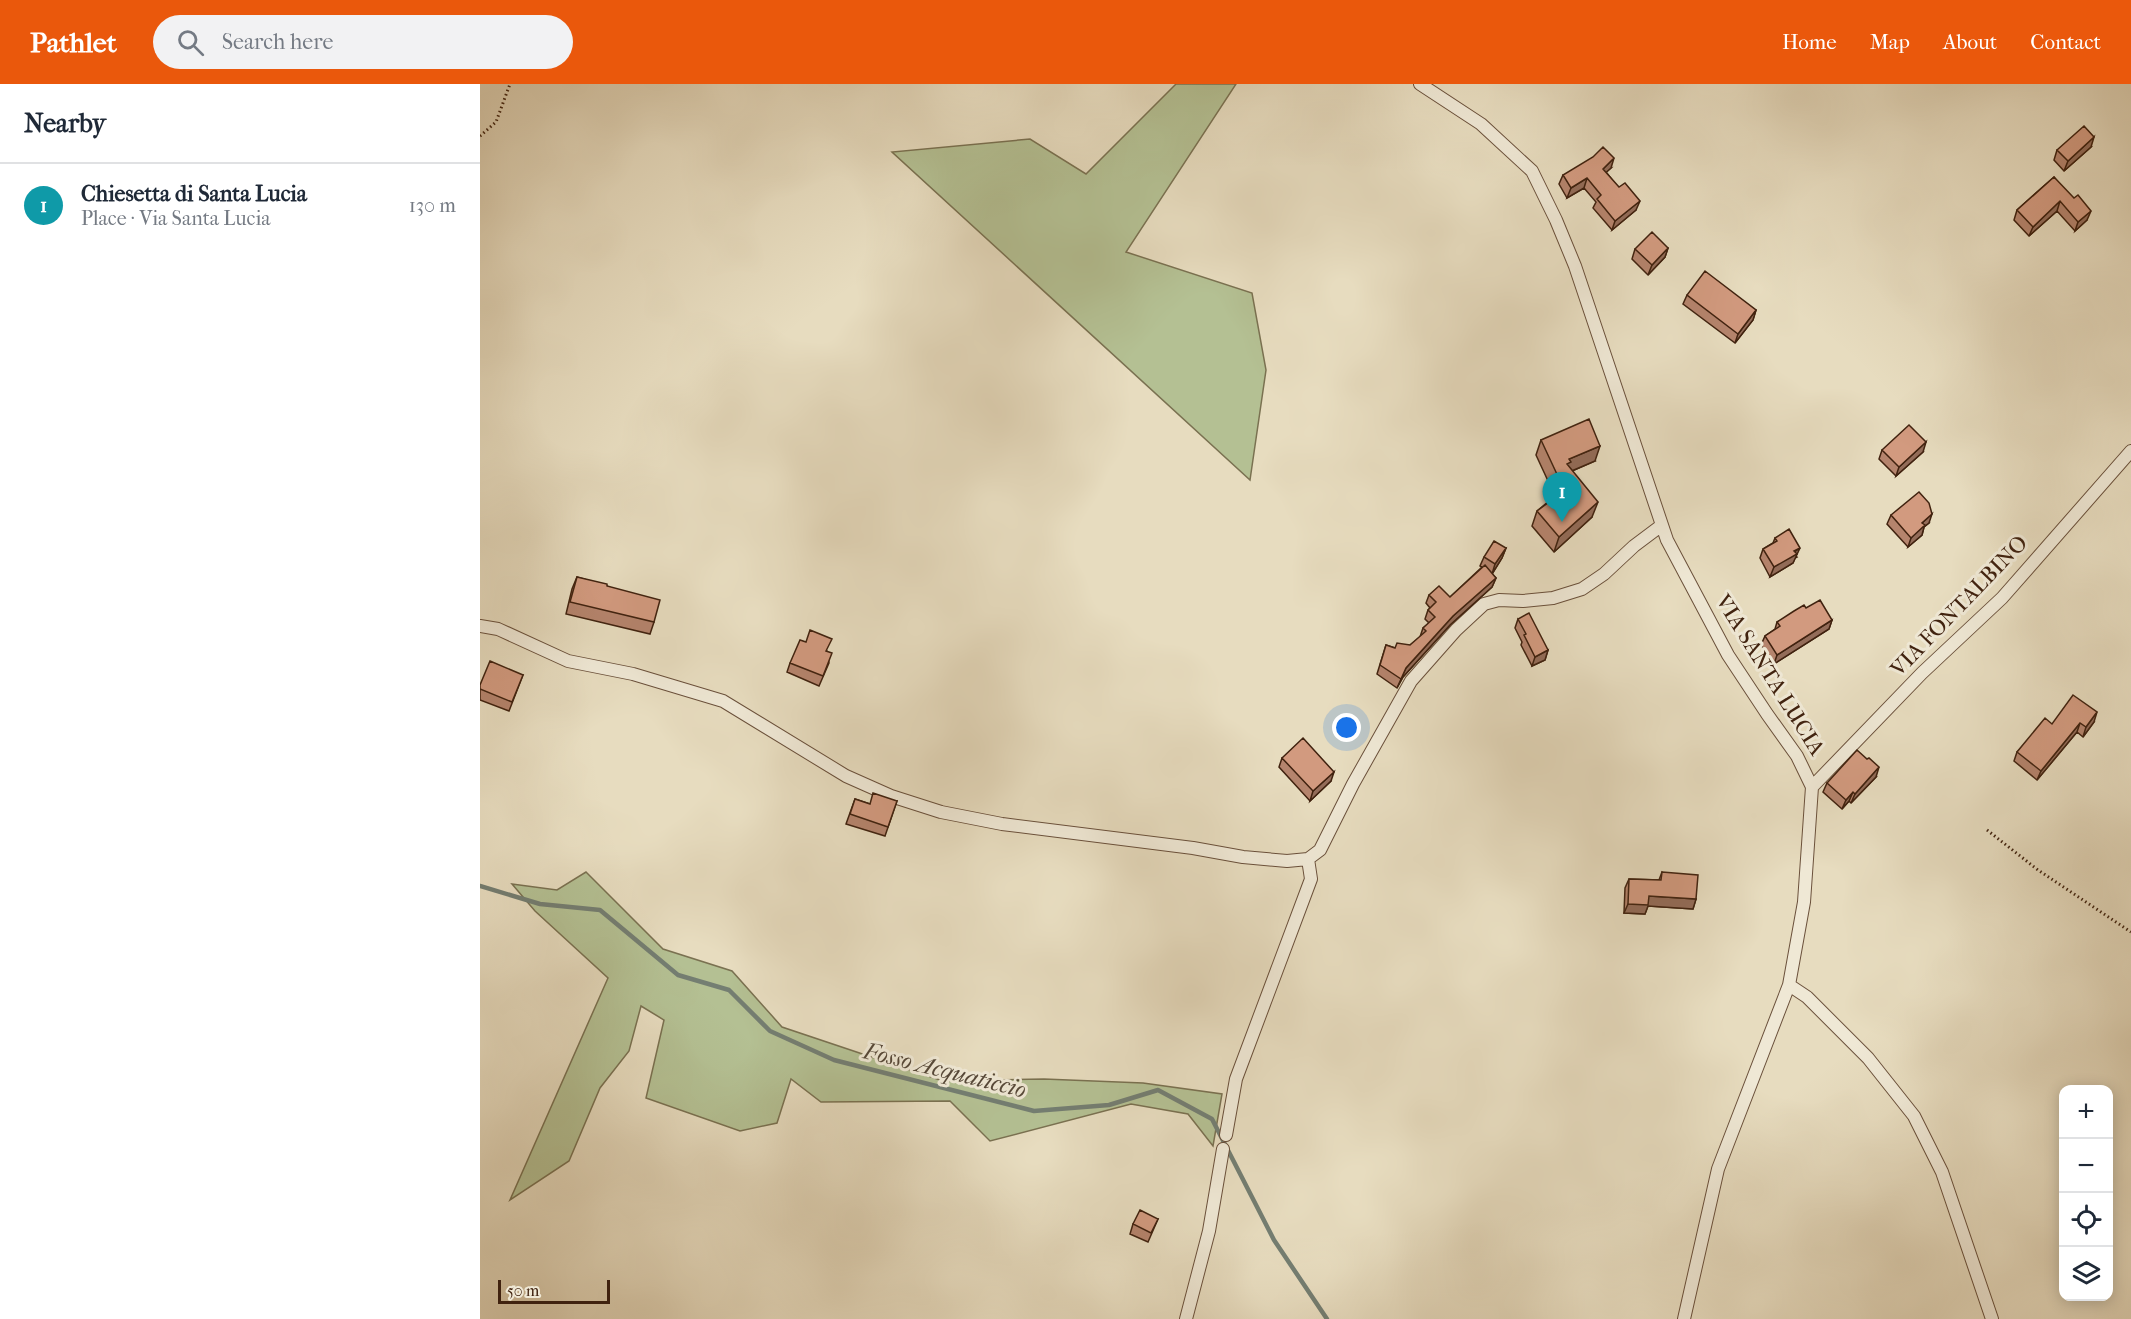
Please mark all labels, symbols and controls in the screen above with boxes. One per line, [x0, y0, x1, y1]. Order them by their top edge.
search box [153, 15, 573, 69]
text: Pathlet [30, 26, 117, 59]
icon: search [174, 26, 207, 59]
text: Search here [222, 29, 333, 55]
text: Home [1782, 30, 1837, 54]
text: Map [1870, 30, 1910, 54]
text: About [1943, 30, 1997, 54]
text: Contact [2030, 30, 2101, 54]
text: Nearby [24, 108, 106, 139]
text: Chiesetta di Santa Lucia [81, 181, 307, 207]
text: 1 [40, 194, 47, 217]
text: 130 m [409, 194, 456, 217]
text: Place · Via Santa Lucia [81, 207, 271, 230]
pin: 1 [1542, 472, 1582, 522]
street label: VIA FONTALBINO [1884, 530, 2033, 683]
street label: VIA SANTA LUCIA [1709, 589, 1830, 761]
your location [1332, 713, 1361, 742]
water label: Fosso Acquaticcio [860, 1036, 1029, 1104]
map controls [2059, 1085, 2113, 1301]
button: + [2059, 1085, 2113, 1139]
button: − [2059, 1139, 2113, 1193]
button: locate [2059, 1193, 2113, 1247]
button: layers [2059, 1247, 2113, 1301]
scale bar [498, 1277, 610, 1304]
text: 50 m [507, 1281, 539, 1300]

